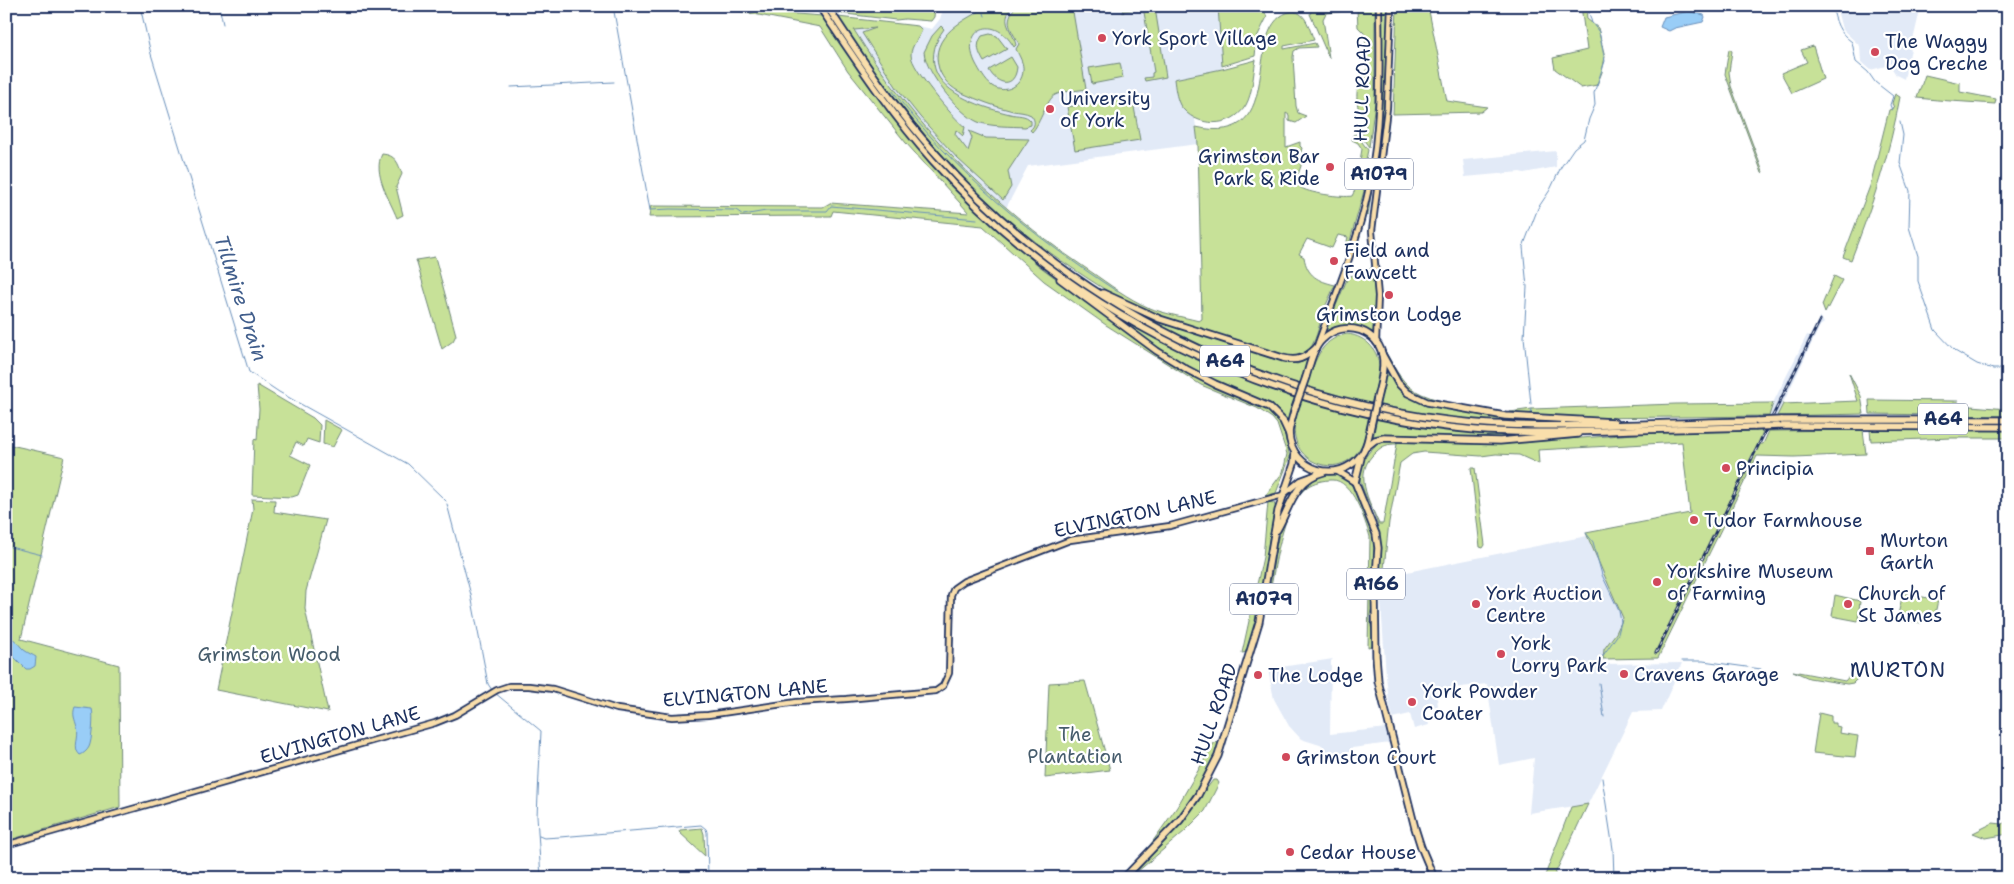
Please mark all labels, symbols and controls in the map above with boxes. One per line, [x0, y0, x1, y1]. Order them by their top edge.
place label: York Sport Village [1112, 26, 1277, 51]
place label: The Waggy Dog Creche [1885, 29, 1988, 76]
marker: York Sport Village [1096, 32, 1108, 44]
street label: HULL ROAD [1348, 35, 1376, 143]
marker: The Waggy Dog Creche [1869, 46, 1881, 58]
place label: University of York [1060, 86, 1151, 133]
marker: University of York [1044, 103, 1056, 115]
place label: Grimston Bar Park & Ride [1198, 144, 1320, 191]
road number: A1079 [1345, 158, 1413, 190]
marker: Grimston Bar Park & Ride [1324, 161, 1336, 173]
water label: Tillmire Drain [208, 231, 274, 365]
place label: Field and Fawcett [1344, 238, 1430, 285]
marker: Field and Fawcett [1328, 255, 1340, 267]
marker: Grimston Lodge [1383, 289, 1395, 301]
place label: Grimston Lodge [1316, 302, 1462, 327]
road number: A64 [1200, 346, 1250, 376]
road number: A64 [1918, 404, 1968, 434]
place label: Principia [1736, 456, 1814, 481]
marker: Principia [1720, 462, 1732, 474]
street label: ELVINGTON LANE [1051, 485, 1219, 543]
place label: Tudor Farmhouse [1704, 508, 1863, 533]
marker: Tudor Farmhouse [1688, 514, 1700, 526]
place label: Murton Garth [1880, 528, 1948, 575]
marker: Murton Garth [1864, 545, 1876, 557]
place label: Yorkshire Museum of Farming [1667, 559, 1833, 606]
road number: A166 [1347, 568, 1405, 600]
marker: Yorkshire Museum of Farming [1651, 576, 1663, 588]
place label: York Auction Centre [1486, 581, 1602, 628]
place label: Church of St James [1858, 581, 1947, 628]
road number: A1079 [1230, 584, 1298, 614]
marker: York Auction Centre [1470, 598, 1482, 610]
marker: Church of St James [1842, 598, 1854, 610]
place label: York Lorry Park [1511, 631, 1607, 678]
park label: Grimston Wood [198, 642, 340, 667]
marker: York Lorry Park [1495, 648, 1507, 660]
district label: MURTON [1850, 656, 1946, 684]
street label: HULL ROAD [1185, 660, 1243, 768]
place label: Cravens Garage [1634, 662, 1779, 687]
place label: The Lodge [1268, 663, 1363, 688]
marker: Cravens Garage [1618, 668, 1630, 680]
marker: The Lodge [1252, 669, 1264, 681]
street label: ELVINGTON LANE [661, 673, 829, 713]
place label: York Powder Coater [1422, 679, 1538, 726]
marker: York Powder Coater [1406, 696, 1418, 708]
street label: ELVINGTON LANE [257, 700, 423, 770]
park label: The Plantation [1027, 722, 1123, 769]
place label: Grimston Court [1296, 745, 1437, 770]
marker: Grimston Court [1280, 751, 1292, 763]
place label: Cedar House [1300, 840, 1417, 865]
marker: Cedar House [1284, 846, 1296, 858]

